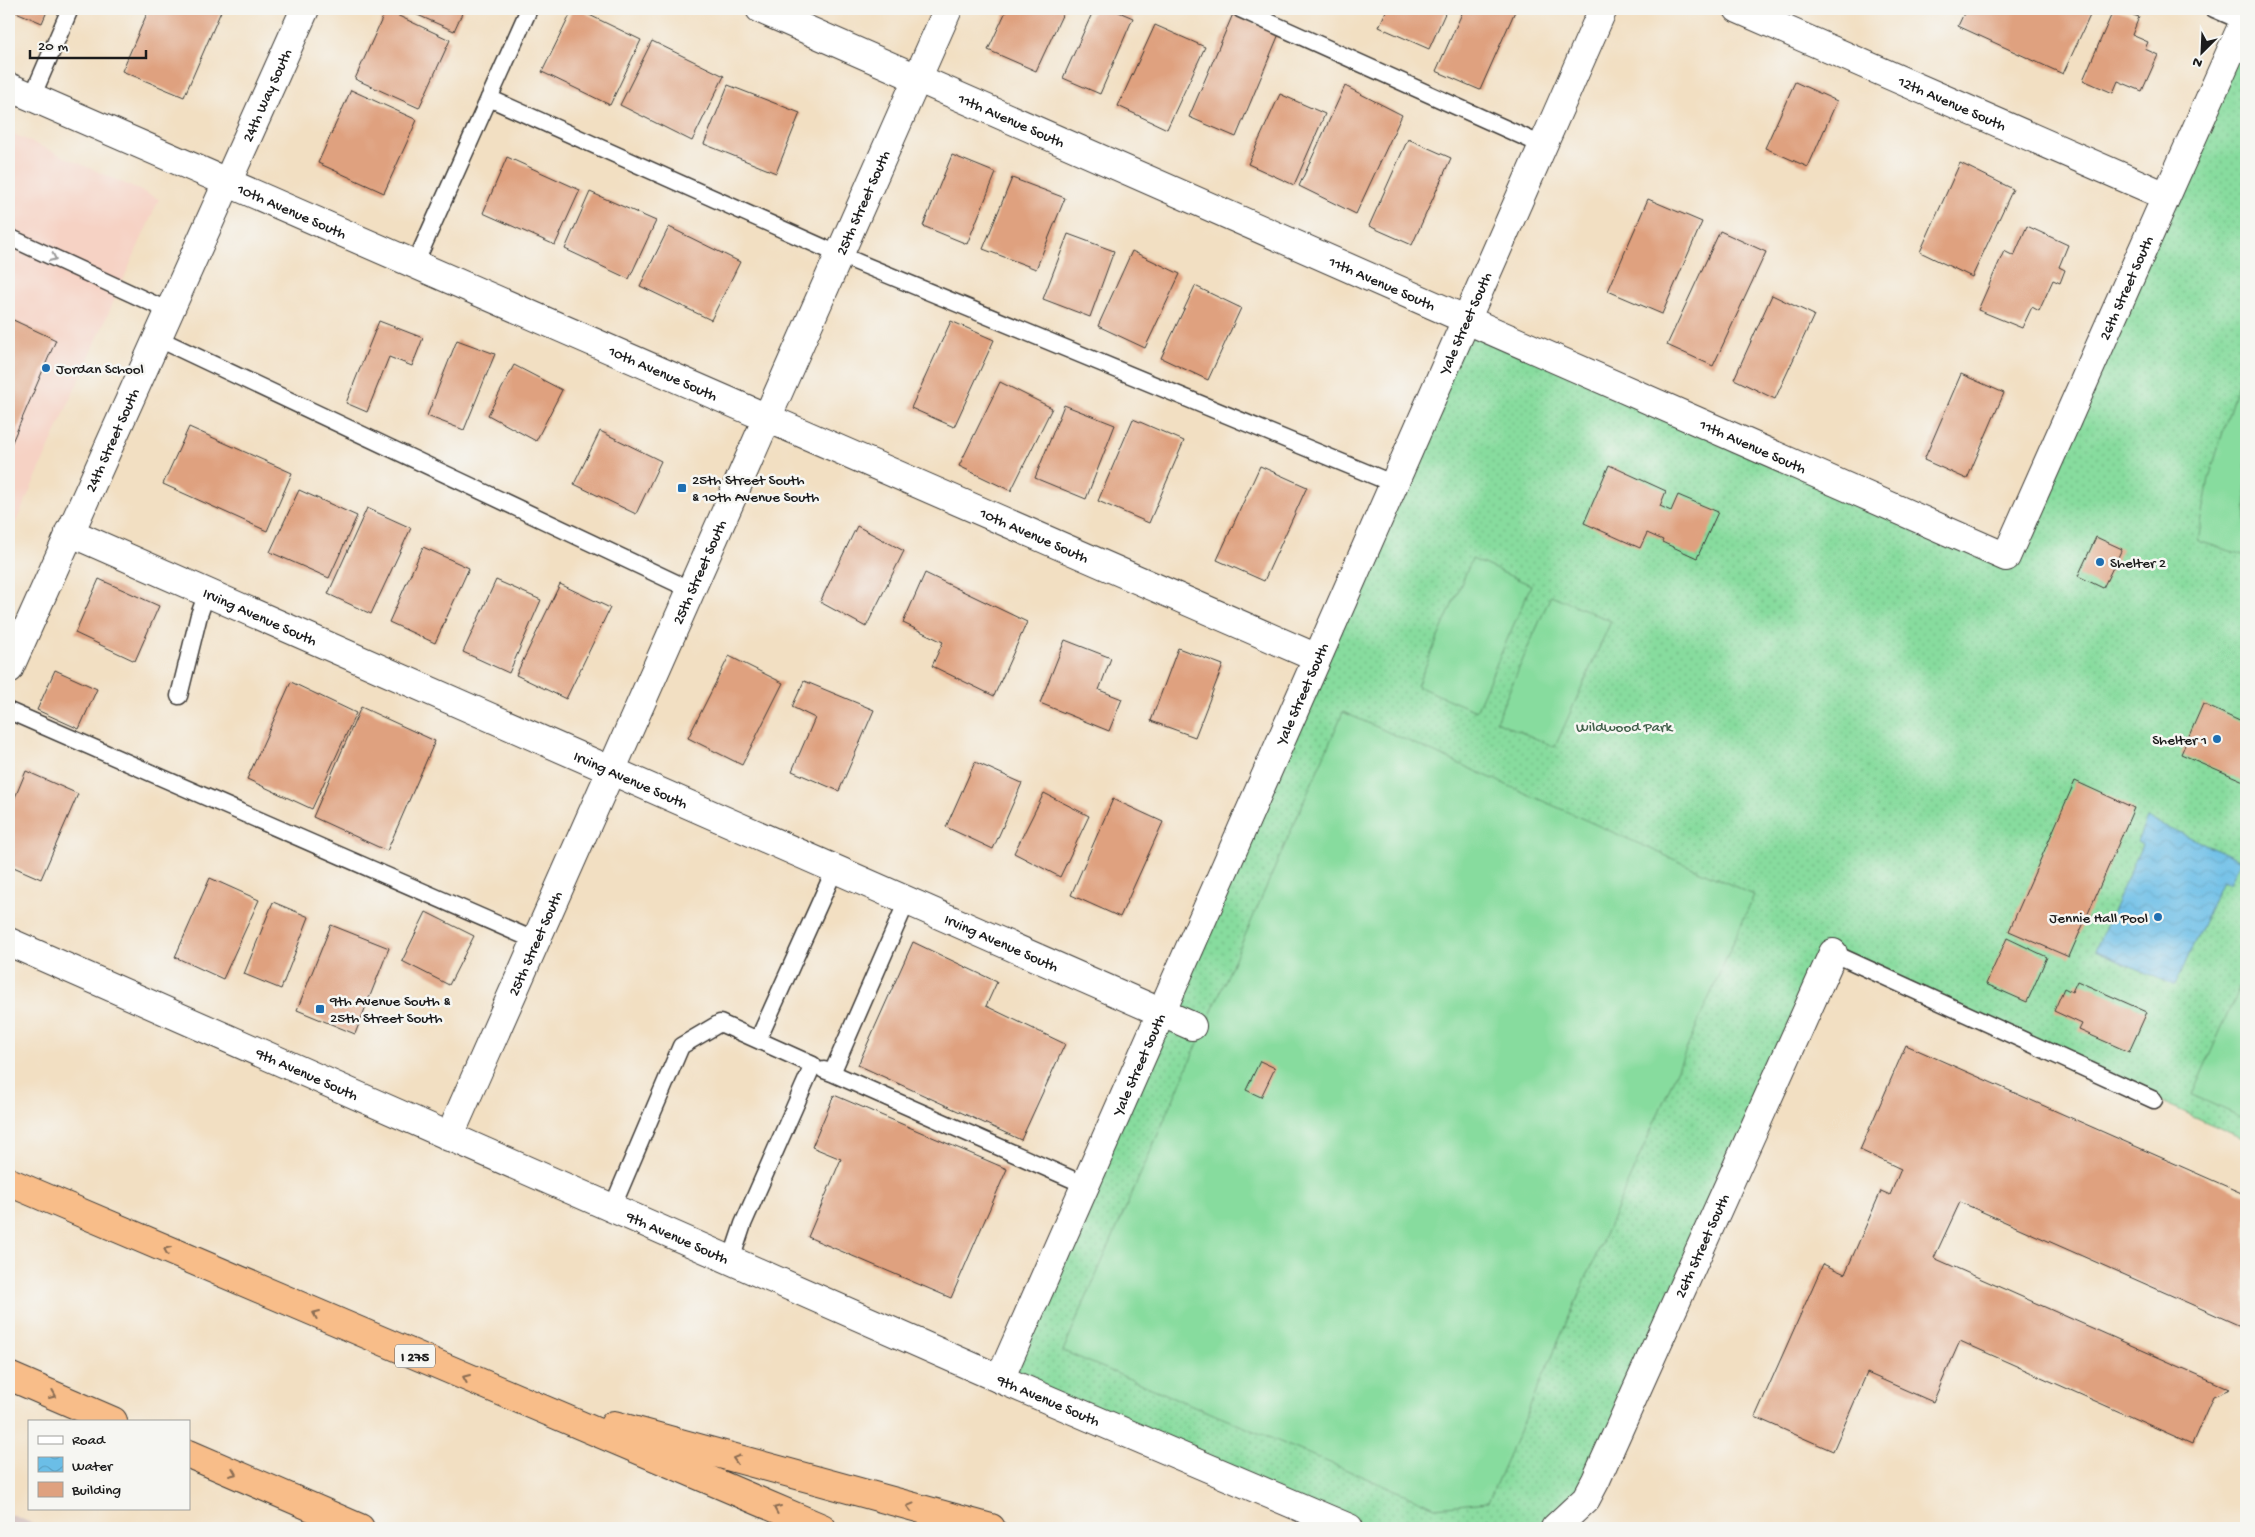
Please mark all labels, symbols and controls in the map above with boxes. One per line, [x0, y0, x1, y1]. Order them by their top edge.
scale bar [30, 28, 146, 60]
north arrow [2178, 28, 2228, 78]
text: 20 m [38, 38, 68, 56]
street label: 24th Way South [239, 46, 297, 145]
text: N [2190, 52, 2205, 71]
street label: 12th Avenue South [1894, 73, 2008, 136]
street label: 11th Avenue South [954, 90, 1067, 153]
street label: 25th Street South [833, 148, 895, 258]
street label: 10th Avenue South [233, 180, 349, 244]
street label: 26th Street South [2097, 233, 2159, 343]
one-way arrow [48, 252, 57, 262]
street label: 11th Avenue South [1325, 253, 1438, 316]
street label: Yale Street South [1436, 270, 1497, 379]
street label: 10th Avenue South [604, 342, 720, 406]
place label: Jordan School [56, 361, 144, 379]
marker: Jordan School [40, 362, 52, 374]
street label: 24th Street South [82, 386, 145, 495]
street label: 11th Avenue South [1695, 416, 1808, 479]
place label: 25th Street South & 10th Avenue South [692, 472, 819, 507]
marker: 25th Street South & 10th Avenue South [676, 482, 688, 494]
street label: 10th Avenue South [976, 504, 1091, 568]
street label: 25th Street South [670, 518, 732, 628]
place label: Shelter 2 [2110, 555, 2166, 573]
marker: Shelter 2 [2094, 556, 2106, 568]
street label: Irving Avenue South [200, 585, 319, 651]
street label: Yale Street South [1272, 641, 1334, 750]
park label: Wildwood Park [1576, 719, 1673, 737]
place label: Shelter 1 [2152, 732, 2207, 750]
marker: Shelter 1 [2211, 733, 2223, 745]
street label: Irving Avenue South [570, 748, 690, 814]
street label: 25th Street South [506, 889, 568, 999]
place label: Jennie Hall Pool [2049, 910, 2148, 928]
street label: Irving Avenue South [941, 911, 1061, 977]
marker: Jennie Hall Pool [2152, 911, 2164, 923]
place label: 9th Avenue South & 25th Street South [329, 993, 450, 1028]
marker: 9th Avenue South & 25th Street South [314, 1003, 326, 1015]
street label: Yale Street South [1109, 1011, 1171, 1121]
street label: 9th Avenue South [252, 1045, 360, 1106]
street label: 26th Street South [1672, 1191, 1735, 1301]
street label: 9th Avenue South [622, 1208, 731, 1269]
one-way arrow [163, 1246, 172, 1256]
one-way arrow [313, 1309, 321, 1319]
road number: I 275 [395, 1344, 435, 1368]
street label: 9th Avenue South [993, 1371, 1102, 1431]
one-way arrow [462, 1373, 471, 1384]
one-way arrow [48, 1389, 57, 1400]
legend [28, 1420, 190, 1510]
text: Road [72, 1432, 106, 1450]
one-way arrow [733, 1454, 741, 1464]
text: Water [72, 1458, 114, 1476]
one-way arrow [228, 1467, 237, 1478]
text: Building [71, 1482, 121, 1500]
one-way arrow [905, 1502, 914, 1513]
one-way arrow [773, 1505, 782, 1516]

